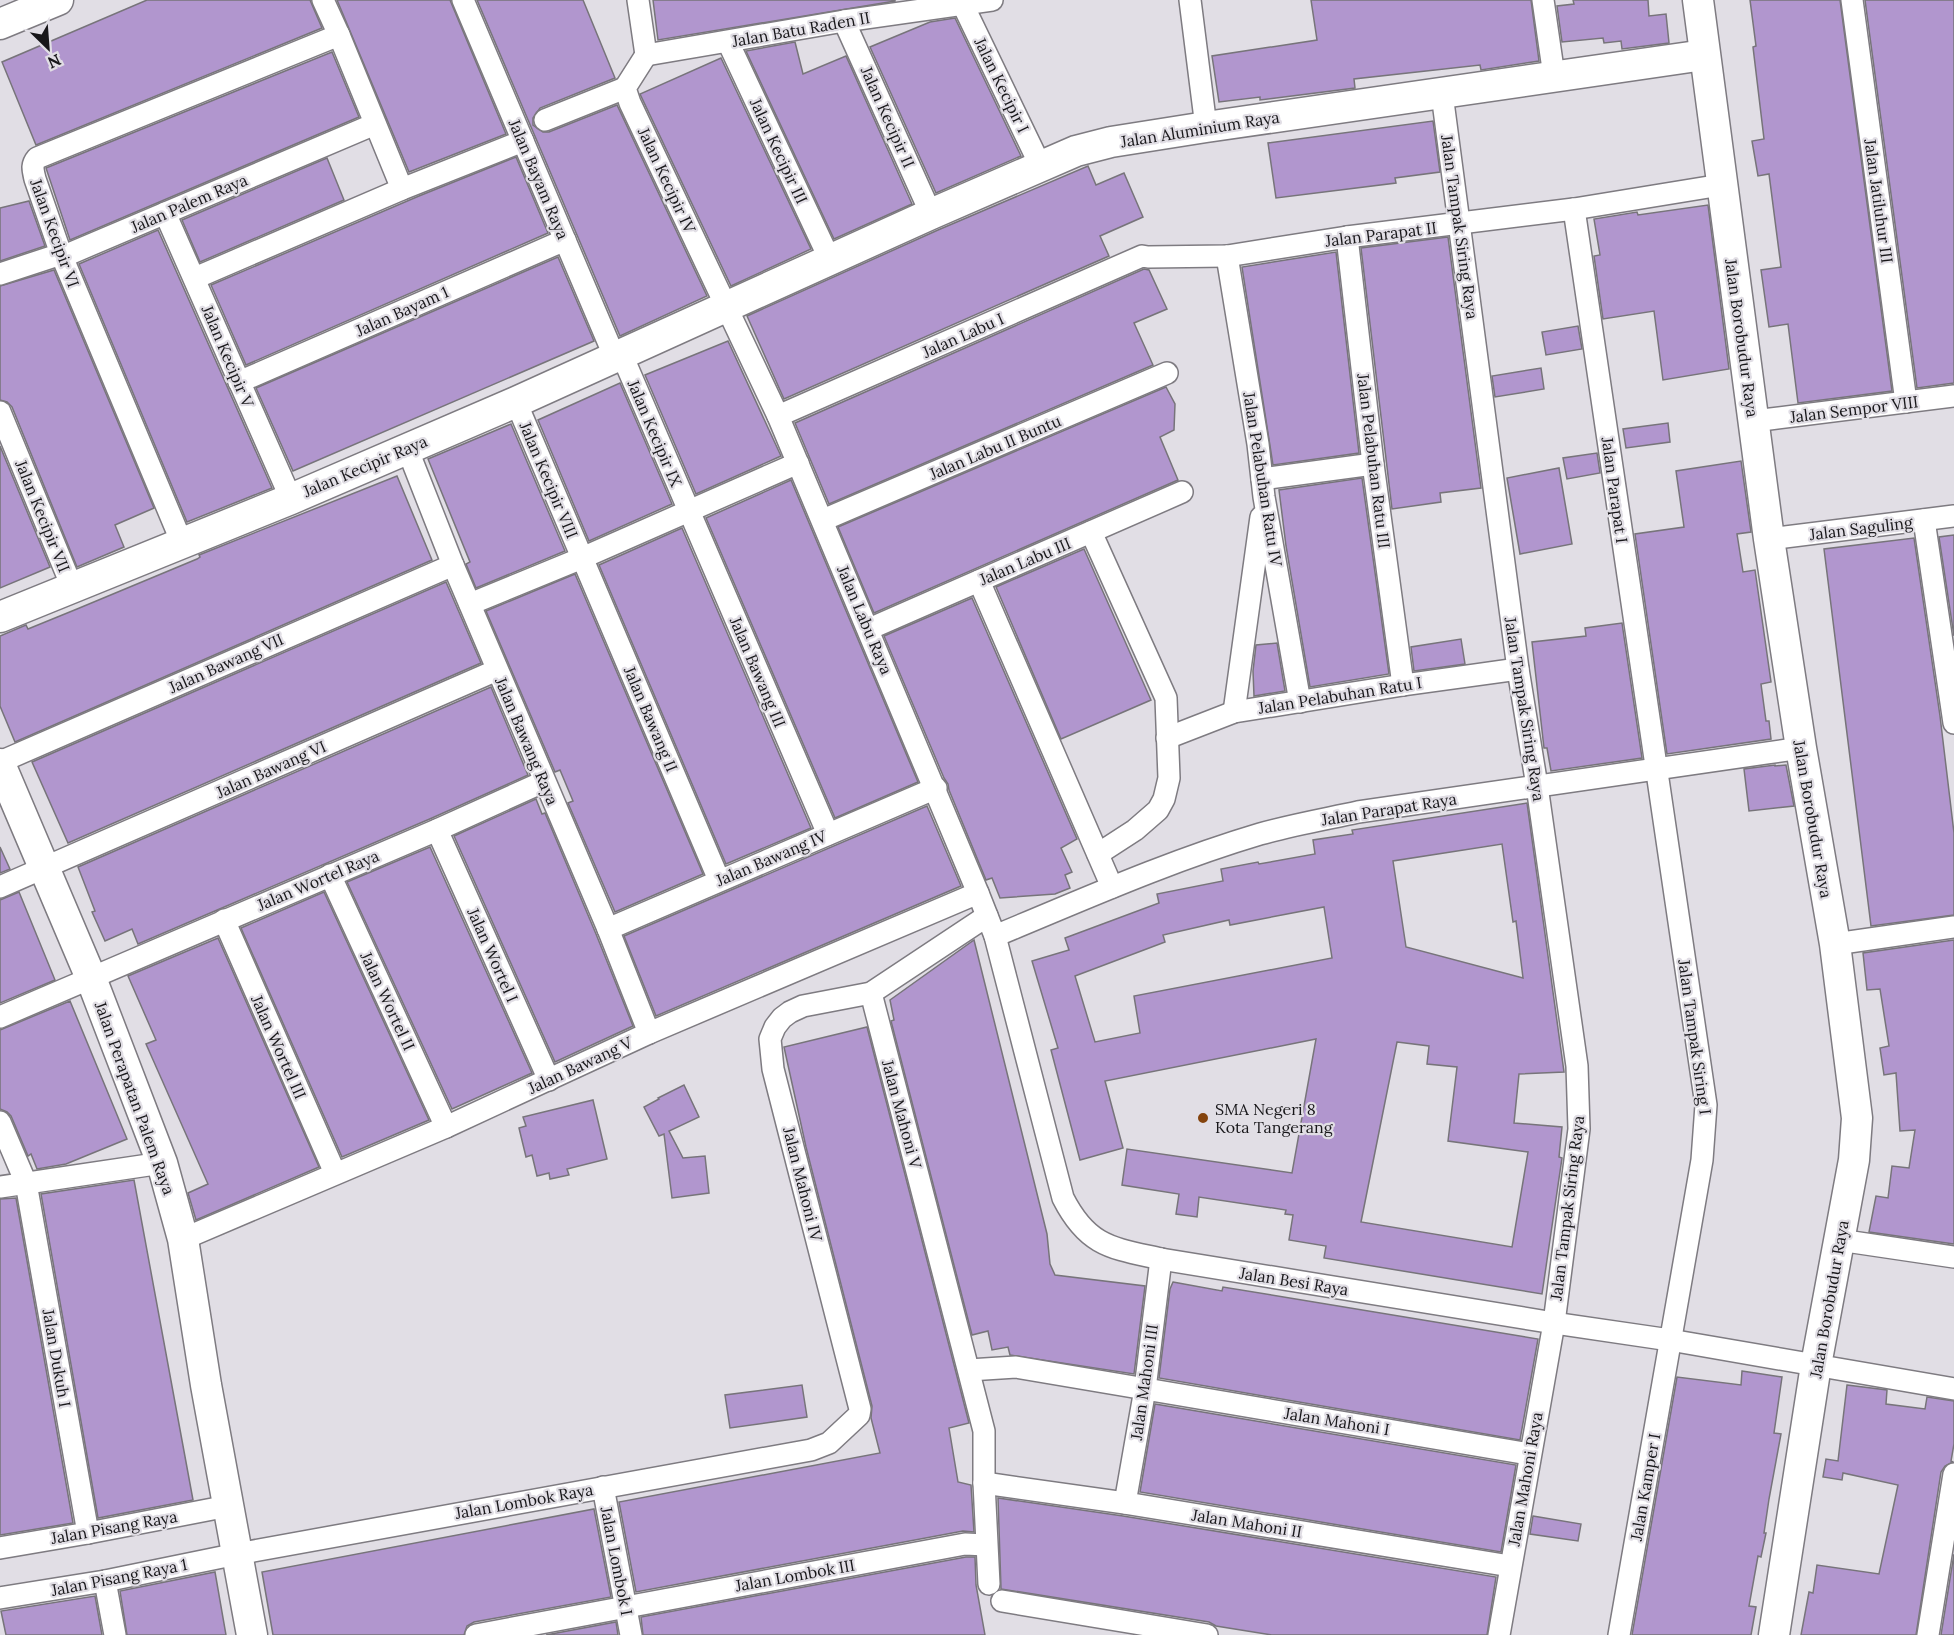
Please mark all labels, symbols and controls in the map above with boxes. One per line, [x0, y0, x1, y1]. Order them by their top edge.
street label: Jalan Batu Raden II [729, 7, 872, 51]
north arrow [18, 18, 78, 78]
street label: Jalan Kecipir I [970, 33, 1034, 136]
text: N [45, 50, 64, 73]
street label: Jalan Kecipir II [856, 62, 919, 171]
street label: Jalan Kecipir III [745, 94, 812, 207]
street label: Jalan Aluminium Raya [1118, 107, 1281, 152]
street label: Jalan Bayam Raya [504, 115, 573, 242]
street label: Jalan Kecipir IV [633, 123, 700, 236]
street label: Jalan Tampak Siring Raya [1437, 132, 1483, 321]
street label: Jalan Jatiluhur III [1860, 137, 1898, 264]
street label: Jalan Palem Raya [127, 169, 250, 237]
street label: Jalan Kecipir VI [26, 175, 84, 290]
street label: Jalan Parapat II [1323, 217, 1438, 251]
street label: Jalan Borobudur Raya [1721, 256, 1763, 419]
street label: Jalan Bayam 1 [352, 282, 452, 341]
street label: Jalan Kecipir V [197, 301, 259, 410]
street label: Jalan Labu I [918, 308, 1007, 362]
street label: Jalan Pelabuhan Ratu III [1353, 371, 1395, 550]
street label: Jalan Kecipir IX [623, 376, 687, 490]
street label: Jalan Pelabuhan Ratu IV [1239, 390, 1287, 568]
street label: Jalan Sempor VIII [1788, 391, 1919, 427]
street label: Jalan Labu II Buntu [925, 410, 1064, 484]
street label: Jalan Kecipir VIII [515, 418, 583, 541]
street label: Jalan Kecipir Raya [299, 431, 430, 502]
street label: Jalan Parapat I [1598, 435, 1632, 544]
street label: Jalan Kecipir VII [11, 456, 75, 575]
street label: Jalan Saguling [1807, 512, 1915, 544]
street label: Jalan Labu III [975, 533, 1074, 590]
street label: Jalan Labu Raya [833, 562, 897, 677]
street label: Jalan Bawang III [725, 613, 790, 730]
street label: Jalan Tampak Siring Raya [1500, 615, 1549, 802]
street label: Jalan Bawang VII [165, 629, 286, 698]
street label: Jalan Bawang II [619, 662, 682, 775]
street label: Jalan Pelabuhan Ratu I [1256, 672, 1423, 718]
street label: Jalan Bawang Raya [491, 673, 563, 808]
street label: Jalan Bawang VI [212, 736, 329, 803]
street label: Jalan Borobudur Raya [1789, 738, 1837, 900]
street label: Jalan Parapat Raya [1319, 788, 1458, 830]
street label: Jalan Bawang IV [712, 826, 830, 891]
street label: Jalan Wortel Raya [253, 845, 382, 915]
street label: Jalan Wortel I [463, 904, 523, 1005]
street label: Jalan Wortel II [356, 948, 420, 1053]
street label: Jalan Tampak Siring I [1674, 957, 1716, 1116]
street label: Jalan Wortel III [247, 991, 311, 1102]
street label: Jalan Perapatan Palem Raya [90, 998, 179, 1197]
street label: Jalan Bawang V [524, 1032, 636, 1098]
street label: Jalan Mahoni V [878, 1057, 926, 1171]
place label: SMA Negeri 8 Kota Tangerang [1215, 1099, 1334, 1137]
marker: SMA Negeri 8 Kota Tangerang [1196, 1111, 1210, 1125]
street label: Jalan Tampak Siring Raya [1546, 1114, 1588, 1303]
street label: Jalan Mahoni IV [779, 1124, 827, 1244]
street label: Jalan Borobudur Raya [1805, 1218, 1853, 1380]
street label: Jalan Besi Raya [1237, 1262, 1350, 1299]
street label: Jalan Dukuh I [38, 1306, 75, 1409]
street label: Jalan Mahoni III [1126, 1323, 1162, 1442]
street label: Jalan Mahoni I [1282, 1403, 1391, 1439]
street label: Jalan Mahoni Raya [1503, 1410, 1547, 1549]
street label: Jalan Kamper I [1626, 1432, 1664, 1543]
street label: Jalan Lombok Raya [452, 1479, 595, 1523]
street label: Jalan Lombok I [596, 1504, 637, 1617]
street label: Jalan Mahoni II [1189, 1504, 1304, 1542]
street label: Jalan Pisang Raya [48, 1506, 179, 1548]
street label: Jalan Pisang Raya 1 [48, 1554, 189, 1600]
street label: Jalan Lombok III [733, 1555, 856, 1596]

